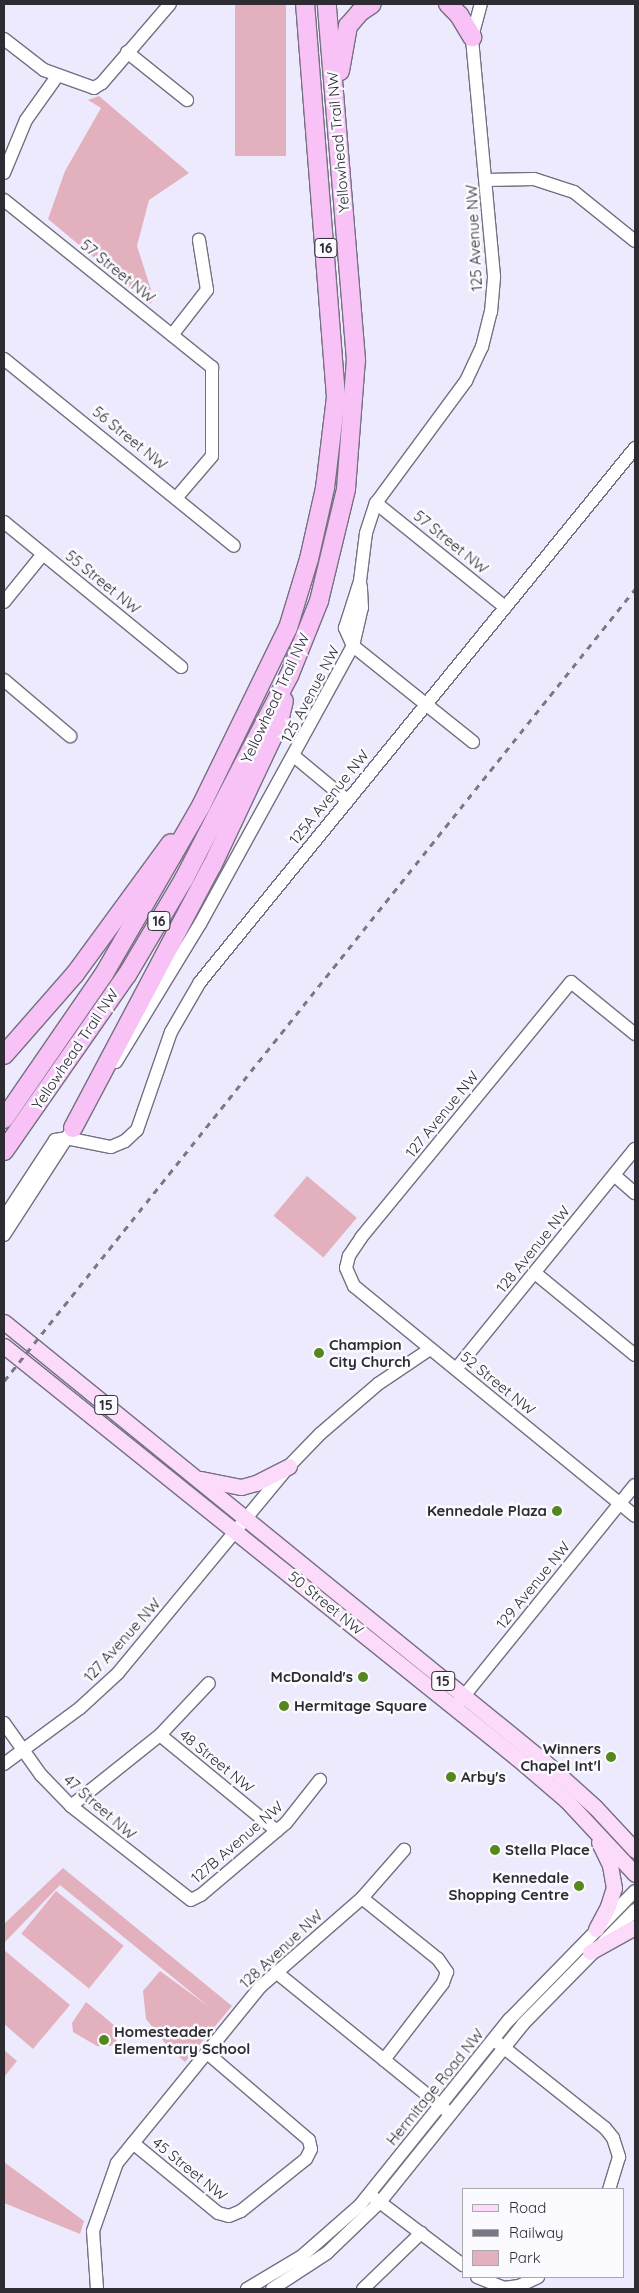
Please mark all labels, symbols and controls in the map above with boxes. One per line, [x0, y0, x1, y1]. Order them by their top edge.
street label: Yellowhead Trail NW [323, 71, 353, 213]
street label: 125 Avenue NW [462, 184, 486, 292]
street label: 57 Street NW [77, 236, 159, 306]
road number: 16 [314, 237, 338, 260]
street label: 56 Street NW [89, 402, 171, 474]
street label: 57 Street NW [410, 507, 492, 577]
street label: 55 Street NW [62, 546, 144, 618]
street label: Yellowhead Trail NW [237, 630, 313, 766]
street label: 125 Avenue NW [277, 643, 343, 745]
street label: 125A Avenue NW [285, 746, 373, 848]
road number: 16 [146, 909, 172, 932]
street label: Yellowhead Trail NW [28, 985, 122, 1113]
street label: 127 Avenue NW [402, 1067, 482, 1161]
street label: 128 Avenue NW [492, 1202, 574, 1296]
place label: Champion City Church [329, 1335, 411, 1370]
marker: Champion City Church [313, 1347, 325, 1359]
street label: 52 Street NW [457, 1347, 539, 1419]
road number: 15 [94, 1394, 118, 1416]
place label: Kennedale Plaza [427, 1502, 547, 1520]
marker: Kennedale Plaza [551, 1505, 563, 1517]
street label: 129 Avenue NW [492, 1538, 574, 1632]
street label: 50 Street NW [285, 1567, 367, 1639]
street label: 127 Avenue NW [80, 1595, 164, 1685]
place label: McDonald's [271, 1668, 353, 1686]
road number: 15 [430, 1670, 456, 1692]
marker: McDonald's [357, 1671, 369, 1683]
place label: Hermitage Square [294, 1697, 427, 1715]
marker: Hermitage Square [278, 1700, 290, 1712]
street label: 48 Street NW [176, 1725, 258, 1797]
place label: Winners Chapel Int'l [520, 1739, 601, 1774]
marker: Winners Chapel Int'l [605, 1751, 617, 1763]
place label: Arby's [461, 1768, 506, 1786]
street label: 47 Street NW [60, 1771, 140, 1843]
marker: Arby's [445, 1771, 457, 1783]
street label: 127B Avenue NW [187, 1797, 287, 1887]
place label: Stella Place [505, 1841, 590, 1859]
marker: Stella Place [489, 1844, 501, 1856]
place label: Kennedale Shopping Centre [448, 1868, 569, 1903]
marker: Kennedale Shopping Centre [573, 1880, 585, 1892]
street label: 128 Avenue NW [236, 1906, 326, 1992]
place label: Homesteader Elementary School [114, 2022, 250, 2057]
street label: Hermitage Road NW [383, 2025, 487, 2149]
marker: Homesteader Elementary School [98, 2034, 110, 2046]
street label: 45 Street NW [149, 2133, 231, 2205]
legend [462, 2188, 624, 2278]
text: Road [509, 2198, 546, 2217]
text: Railway [509, 2223, 564, 2242]
text: Park [509, 2248, 541, 2267]

